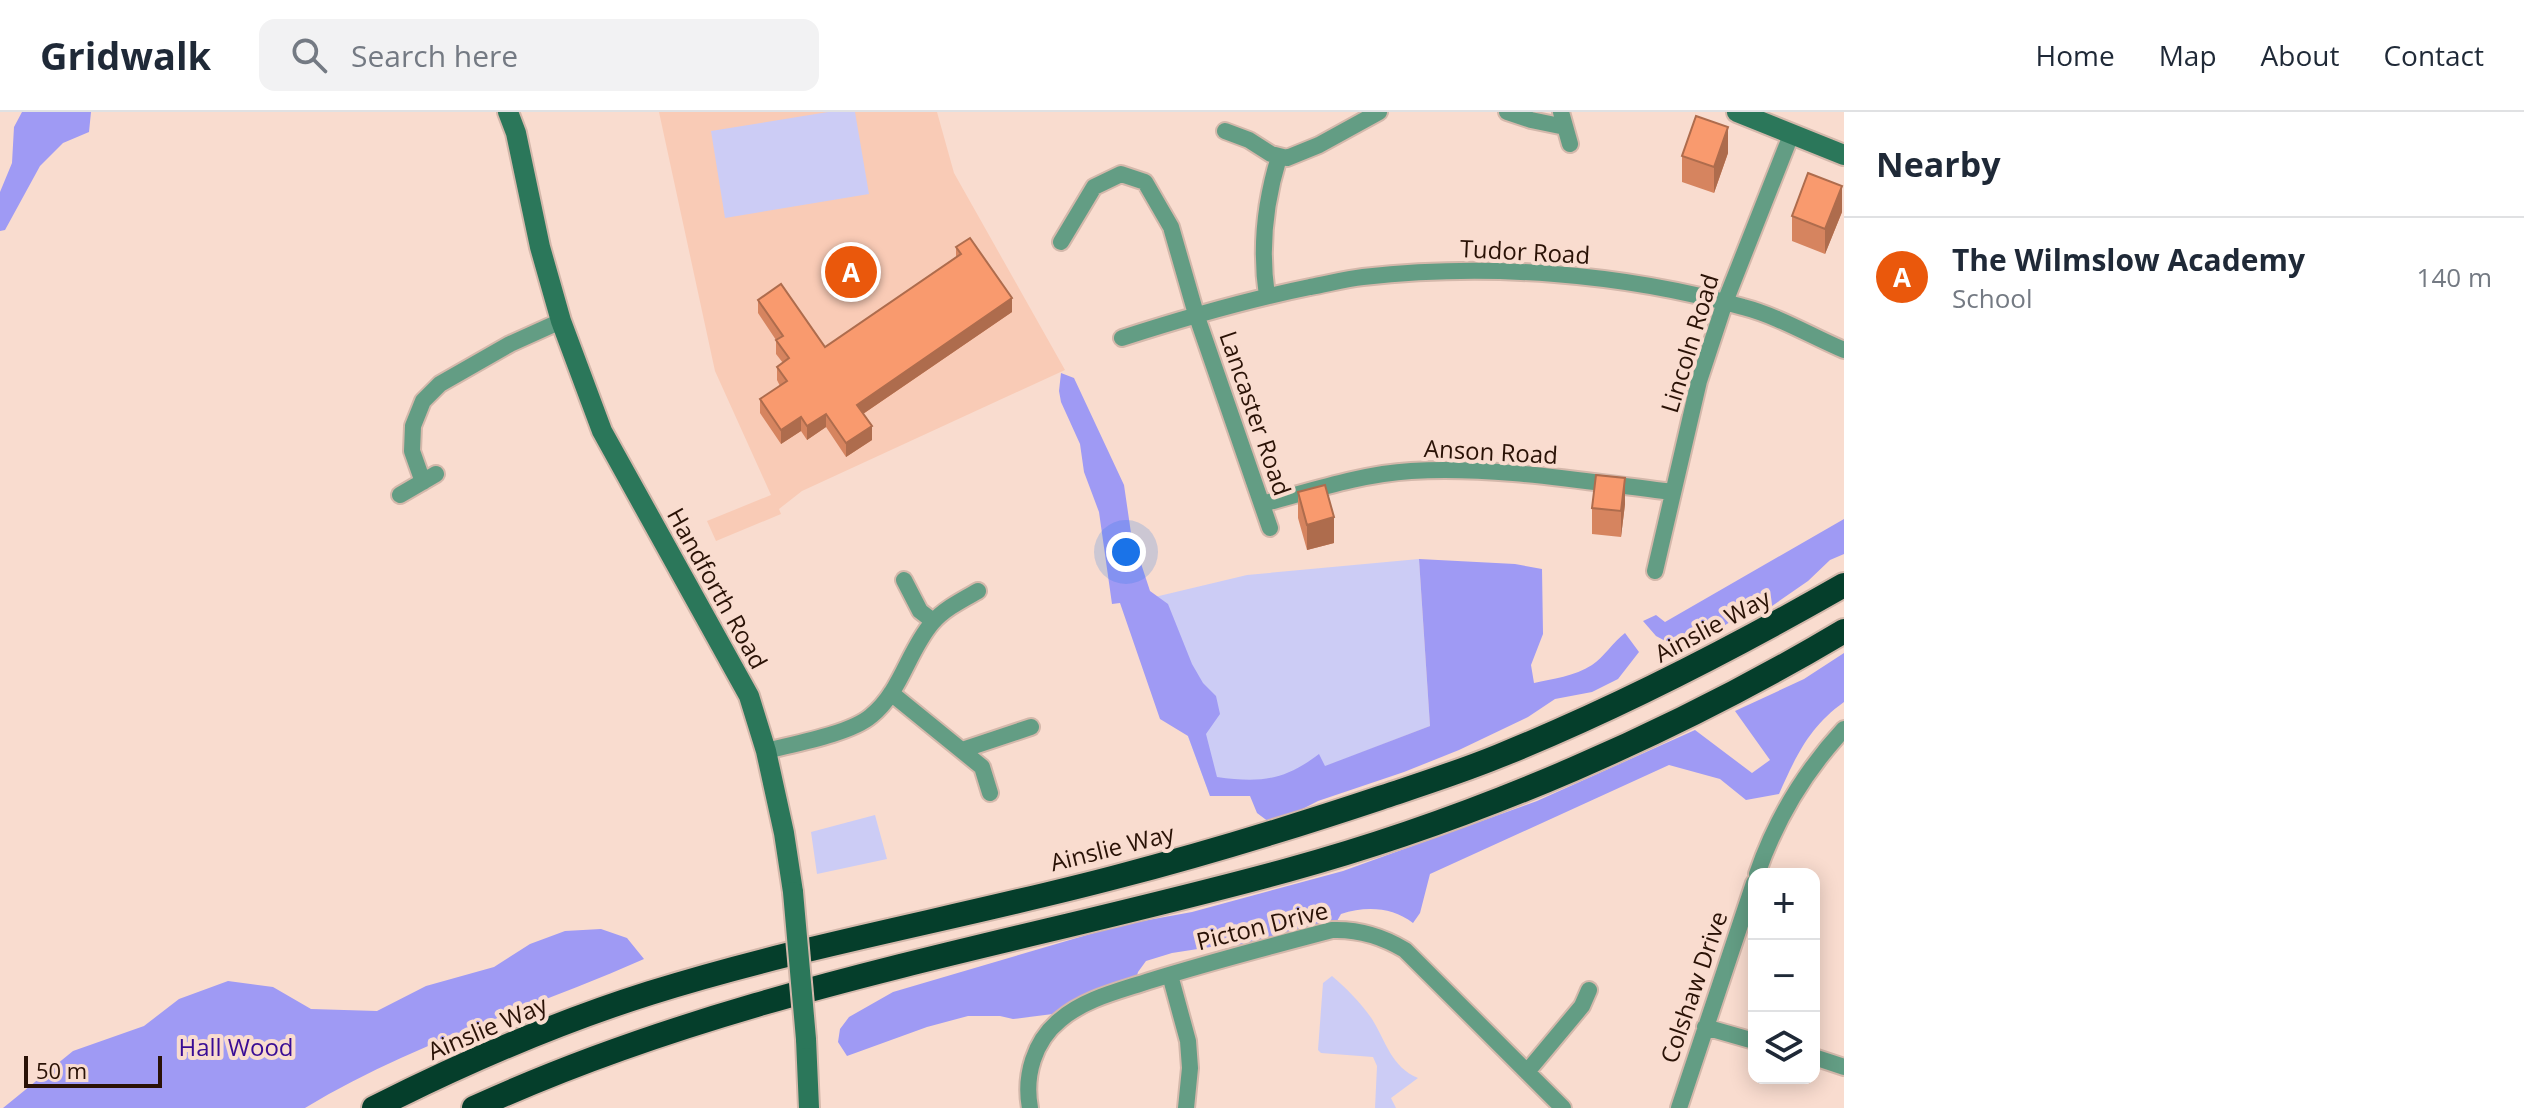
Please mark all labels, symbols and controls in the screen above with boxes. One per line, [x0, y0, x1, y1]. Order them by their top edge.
search box [259, 19, 819, 91]
text: Gridwalk [40, 29, 211, 81]
icon: search [287, 33, 331, 77]
text: Search here [351, 35, 518, 76]
text: Home [2036, 36, 2115, 74]
text: Map [2159, 36, 2217, 74]
text: About [2261, 36, 2339, 74]
text: Contact [2383, 36, 2484, 74]
text: Nearby [1876, 141, 2001, 187]
street label: Tudor Road [1459, 231, 1591, 271]
text: The Wilmslow Academy [1952, 239, 2305, 280]
pin: A [825, 242, 877, 302]
text: A [1893, 259, 1911, 295]
text: 140 m [2417, 259, 2492, 295]
street label: Lincoln Road [1652, 270, 1726, 416]
text: School [1952, 280, 2033, 316]
street label: Lancaster Road [1212, 326, 1300, 500]
street label: Anson Road [1423, 431, 1559, 471]
street label: Handforth Road [660, 501, 776, 675]
your location [1106, 532, 1146, 572]
street label: Ainslie Way [1648, 580, 1777, 669]
street label: Ainslie Way [1047, 815, 1178, 878]
map controls [1748, 868, 1820, 1084]
button: + [1748, 868, 1820, 940]
street label: Picton Drive [1193, 893, 1331, 957]
street label: Colshaw Drive [1652, 907, 1734, 1067]
button: − [1748, 940, 1820, 1012]
street label: Ainslie Way [422, 987, 553, 1067]
button: layers [1748, 1012, 1820, 1084]
park label: Hall Wood [178, 1030, 294, 1063]
scale bar [24, 1052, 162, 1088]
text: 50 m [36, 1055, 87, 1085]

